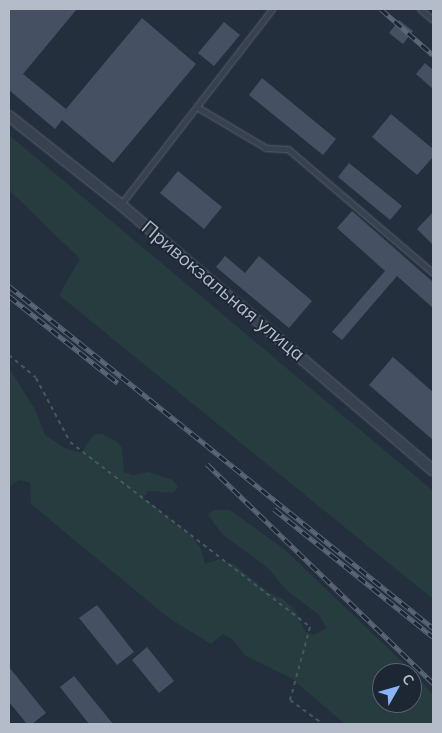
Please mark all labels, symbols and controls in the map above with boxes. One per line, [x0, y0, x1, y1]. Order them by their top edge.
street label: Привокзальная улица [137, 216, 309, 366]
north arrow [372, 663, 422, 713]
text: С [398, 670, 418, 689]

